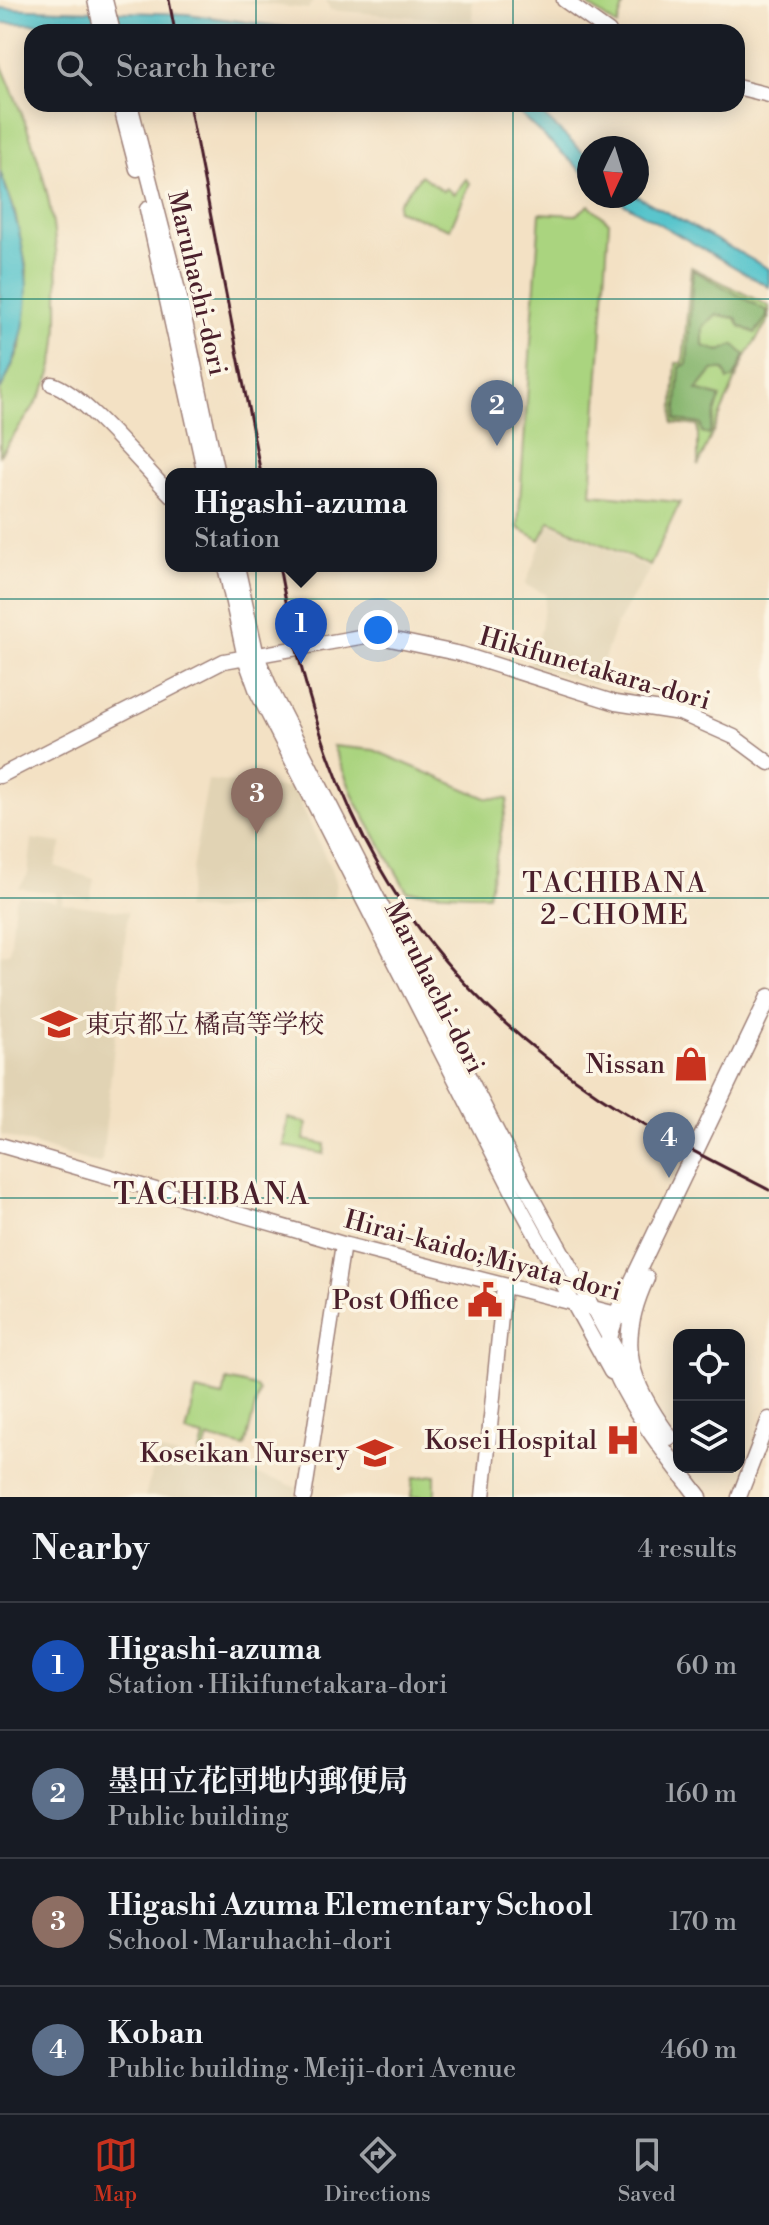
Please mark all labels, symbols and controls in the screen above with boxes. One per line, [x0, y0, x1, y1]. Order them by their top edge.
search box [24, 24, 745, 112]
icon: search [52, 46, 96, 90]
text: Search here [116, 49, 276, 87]
north arrow [577, 136, 649, 208]
street label: Maruhachi-dori [160, 188, 234, 379]
pin: 2 [471, 380, 523, 446]
popup [165, 468, 437, 572]
text: Higashi-azuma [194, 485, 408, 523]
text: Station [194, 523, 280, 555]
pin: 1 [275, 598, 327, 664]
your location [358, 610, 398, 650]
street label: Hikifunetakara-dori [475, 621, 714, 717]
pin: 3 [231, 768, 283, 834]
district label: TACHIBANA 2-CHOME [522, 866, 708, 933]
street label: Maruhachi-dori [377, 896, 491, 1079]
school or university icon: 東京都立 橘高等学校 [40, 1005, 78, 1043]
place label: 東京都立 橘高等学校 [85, 1009, 324, 1041]
shop icon: Nissan [672, 1045, 710, 1083]
place label: Nissan [586, 1049, 665, 1081]
pin: 4 [643, 1112, 695, 1178]
district label: TACHIBANA [113, 1176, 311, 1214]
street label: Hirai-kaido;Miyata-dori [341, 1204, 625, 1308]
public building icon: Post Office [466, 1281, 504, 1319]
place label: Post Office [332, 1285, 459, 1317]
map controls [673, 1329, 745, 1473]
button: locate [673, 1329, 745, 1401]
button: layers [673, 1401, 745, 1473]
hospital icon: Kosei Hospital [604, 1421, 642, 1459]
place label: Kosei Hospital [425, 1425, 597, 1457]
school or university icon: Koseikan Nursery [356, 1434, 394, 1472]
place label: Koseikan Nursery [140, 1438, 349, 1470]
text: Nearby [32, 1528, 150, 1570]
text: 4 results [638, 1533, 737, 1565]
text: Higashi-azuma [108, 1631, 321, 1669]
text: 1 [52, 1650, 64, 1682]
text: 60 m [676, 1650, 737, 1682]
text: Station · Hikifunetakara-dori [108, 1669, 448, 1701]
text: 墨田立花団地内郵便局 [108, 1763, 408, 1801]
text: 2 [50, 1778, 66, 1810]
text: 160 m [666, 1778, 737, 1810]
text: Public building [108, 1801, 289, 1833]
text: Higashi Azuma Elementary School [108, 1887, 593, 1925]
text: 3 [50, 1906, 66, 1938]
text: 170 m [669, 1906, 737, 1938]
text: School · Maruhachi-dori [108, 1925, 392, 1957]
text: Koban [108, 2015, 203, 2053]
text: 4 [49, 2034, 67, 2066]
text: 460 m [660, 2034, 737, 2066]
text: Public building · Meiji-dori Avenue [108, 2053, 516, 2085]
tab: Map [94, 2133, 138, 2208]
tab: Directions [325, 2133, 431, 2208]
tab: Saved [618, 2133, 675, 2208]

